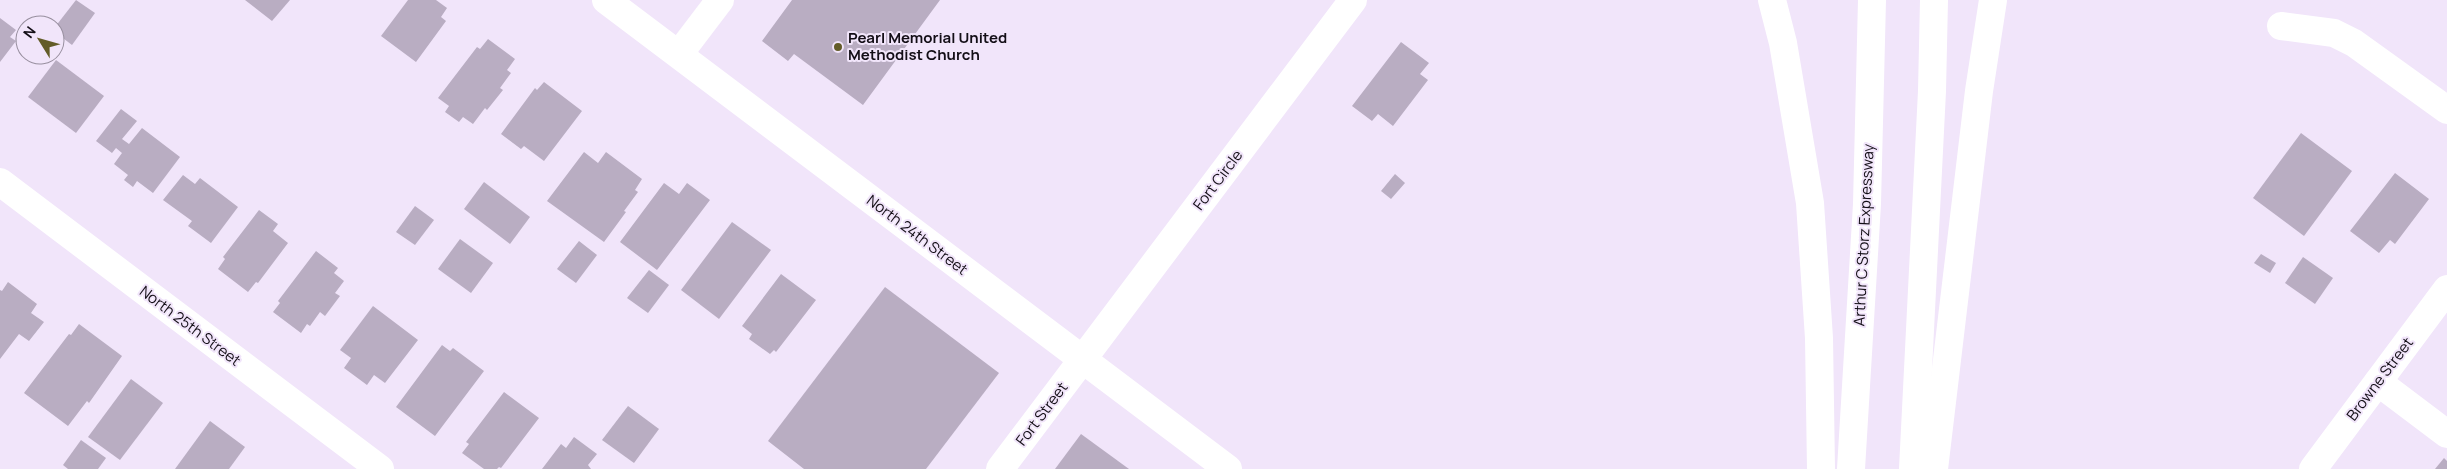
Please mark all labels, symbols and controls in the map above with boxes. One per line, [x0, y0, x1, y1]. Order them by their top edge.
north arrow [15, 15, 65, 65]
text: N [19, 22, 40, 42]
place label: Pearl Memorial United Methodist Church [848, 27, 1007, 65]
marker: Pearl Memorial United Methodist Church [832, 41, 844, 53]
street label: Arthur C Storz Expressway [1848, 143, 1879, 327]
street label: Fort Circle [1188, 145, 1247, 214]
street label: North 24th Street [862, 190, 972, 280]
street label: North 25th Street [135, 281, 245, 371]
street label: Browne Street [2341, 333, 2418, 425]
street label: Fort Street [1011, 378, 1072, 450]

